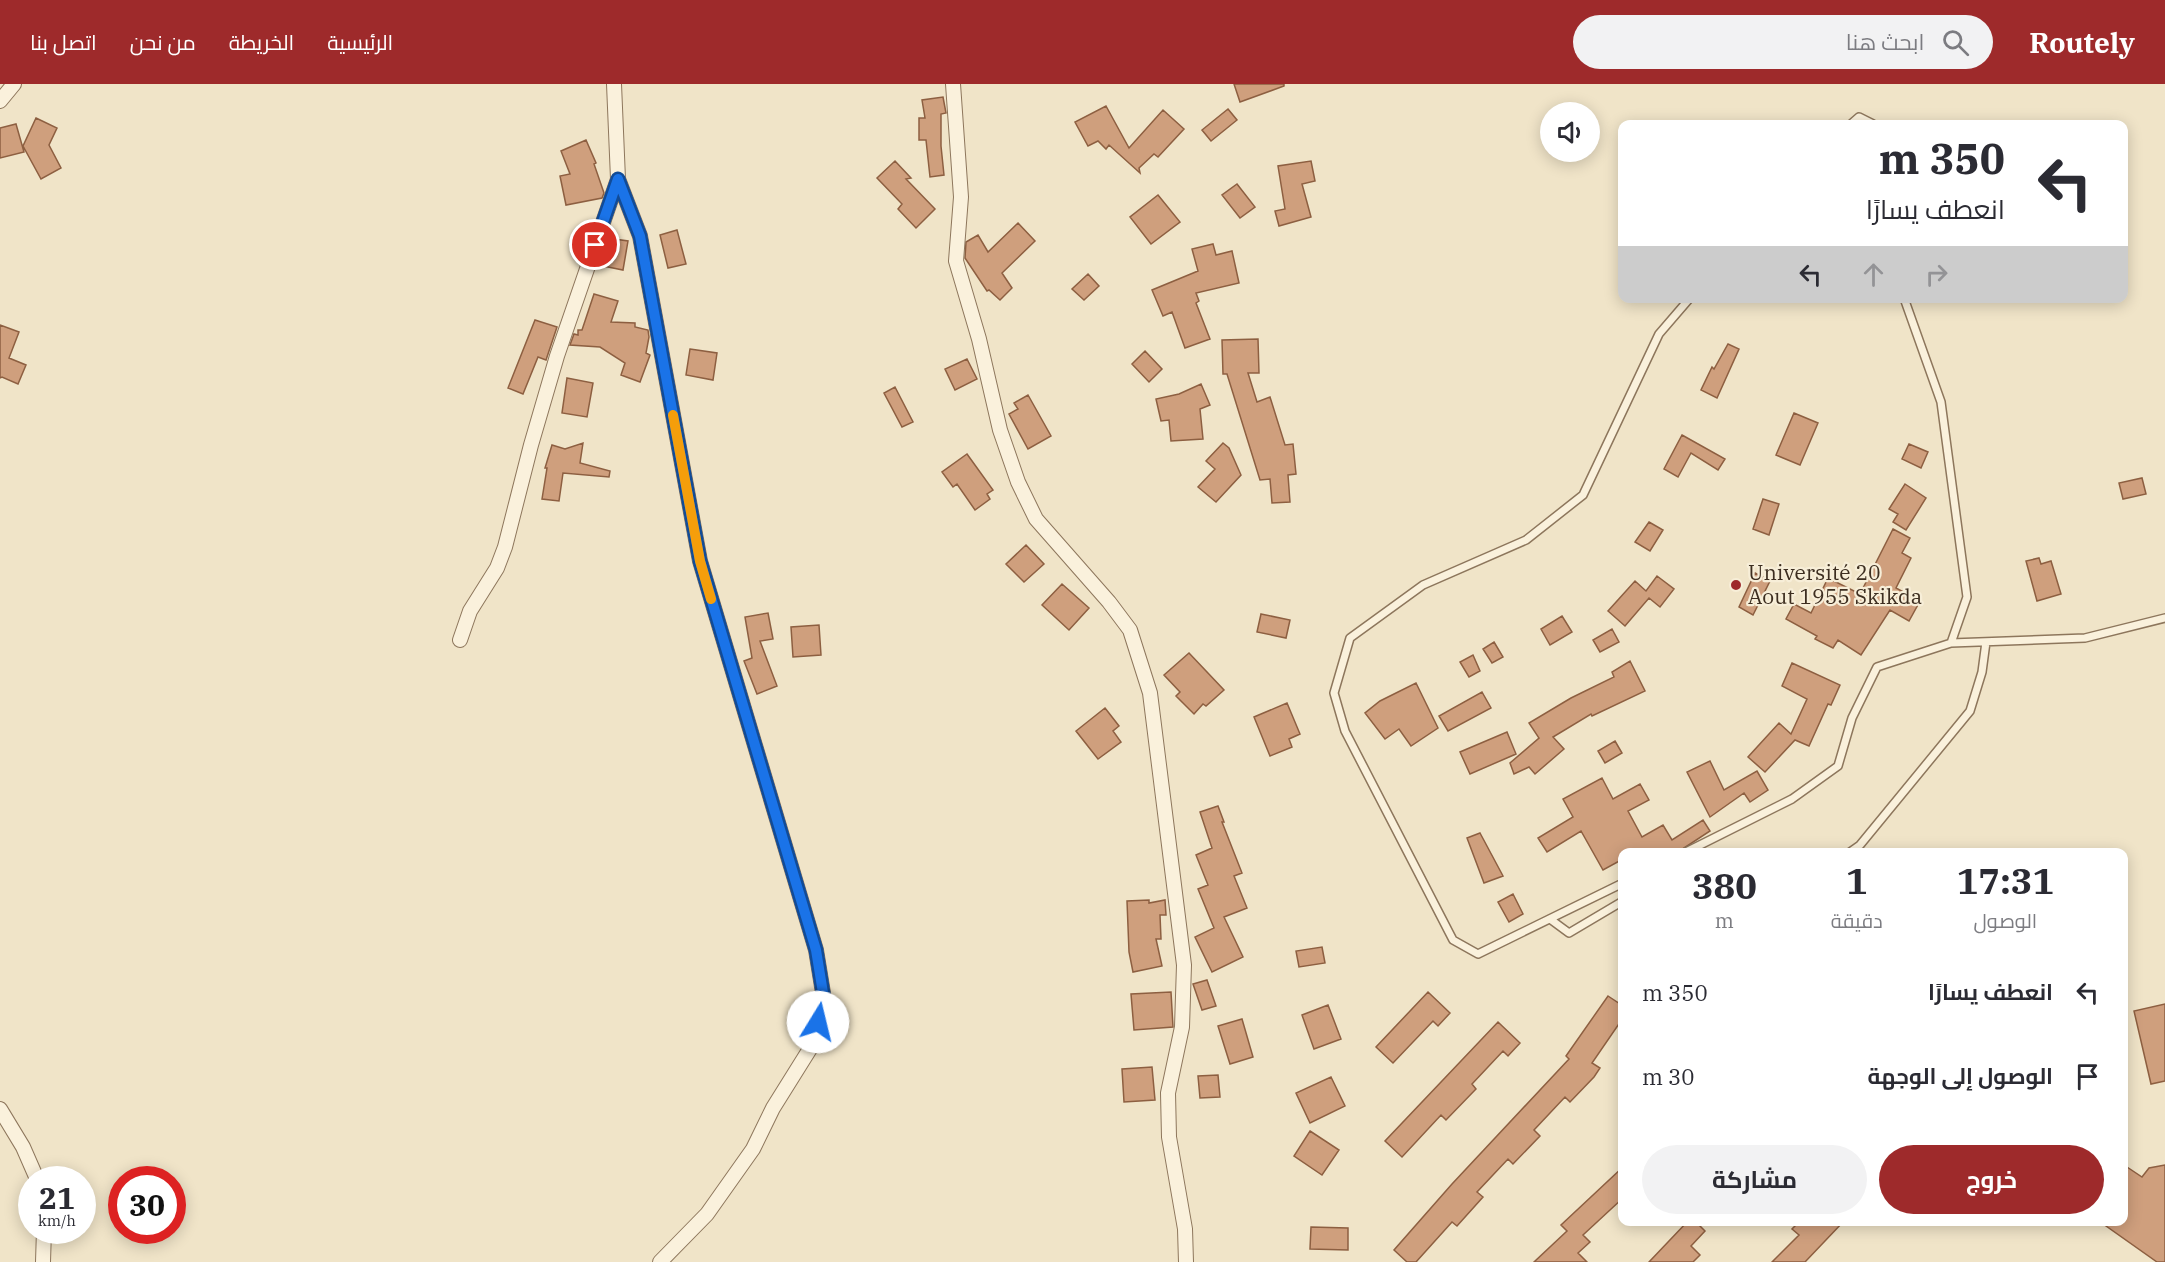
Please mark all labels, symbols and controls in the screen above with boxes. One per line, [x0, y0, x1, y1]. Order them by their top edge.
search box [1573, 15, 1993, 69]
text: Routely [2029, 24, 2135, 61]
icon: search [1939, 26, 1972, 59]
text: ابحث هنا [1846, 27, 1924, 56]
text: اتصل بنا [30, 28, 97, 56]
text: من نحن [130, 28, 196, 56]
text: الخريطة [229, 28, 294, 56]
text: الرئيسية [327, 28, 393, 56]
map controls [1540, 102, 1600, 162]
button: sound [1540, 102, 1600, 162]
text: 350 m [1879, 131, 2005, 186]
icon: left [2026, 144, 2104, 222]
text: انعطف يسارًا [1866, 191, 2005, 226]
pin [569, 219, 620, 270]
icon: arrive [578, 228, 611, 261]
icon: left [1794, 258, 1827, 291]
icon: ahead [1857, 258, 1890, 291]
icon: right [1920, 258, 1953, 291]
place label: Université 20 Aout 1955 Skikda [1748, 558, 1922, 610]
marker: Université 20 Aout 1955 Skikda [1729, 578, 1743, 592]
text: 1 [1846, 857, 1868, 904]
text: 17:31 [1957, 857, 2054, 904]
text: 380 [1692, 862, 1757, 909]
text: m [1715, 907, 1734, 934]
text: دقيقة [1831, 907, 1883, 934]
text: الوصول [1974, 907, 2037, 934]
icon: left [2071, 976, 2104, 1009]
text: انعطف يسارًا [1928, 977, 2053, 1006]
text: 350 m [1642, 978, 1708, 1007]
position arrow [786, 990, 850, 1054]
icon: arrive [2071, 1060, 2104, 1093]
text: الوصول إلى الوجهة [1868, 1061, 2053, 1090]
text: 30 m [1642, 1062, 1694, 1091]
button: مشاركة [1642, 1145, 1867, 1214]
button: خروج [1879, 1145, 2104, 1214]
speed limit sign: 30 [108, 1166, 186, 1244]
text: 21 [39, 1178, 75, 1217]
text: km/h [38, 1211, 76, 1230]

